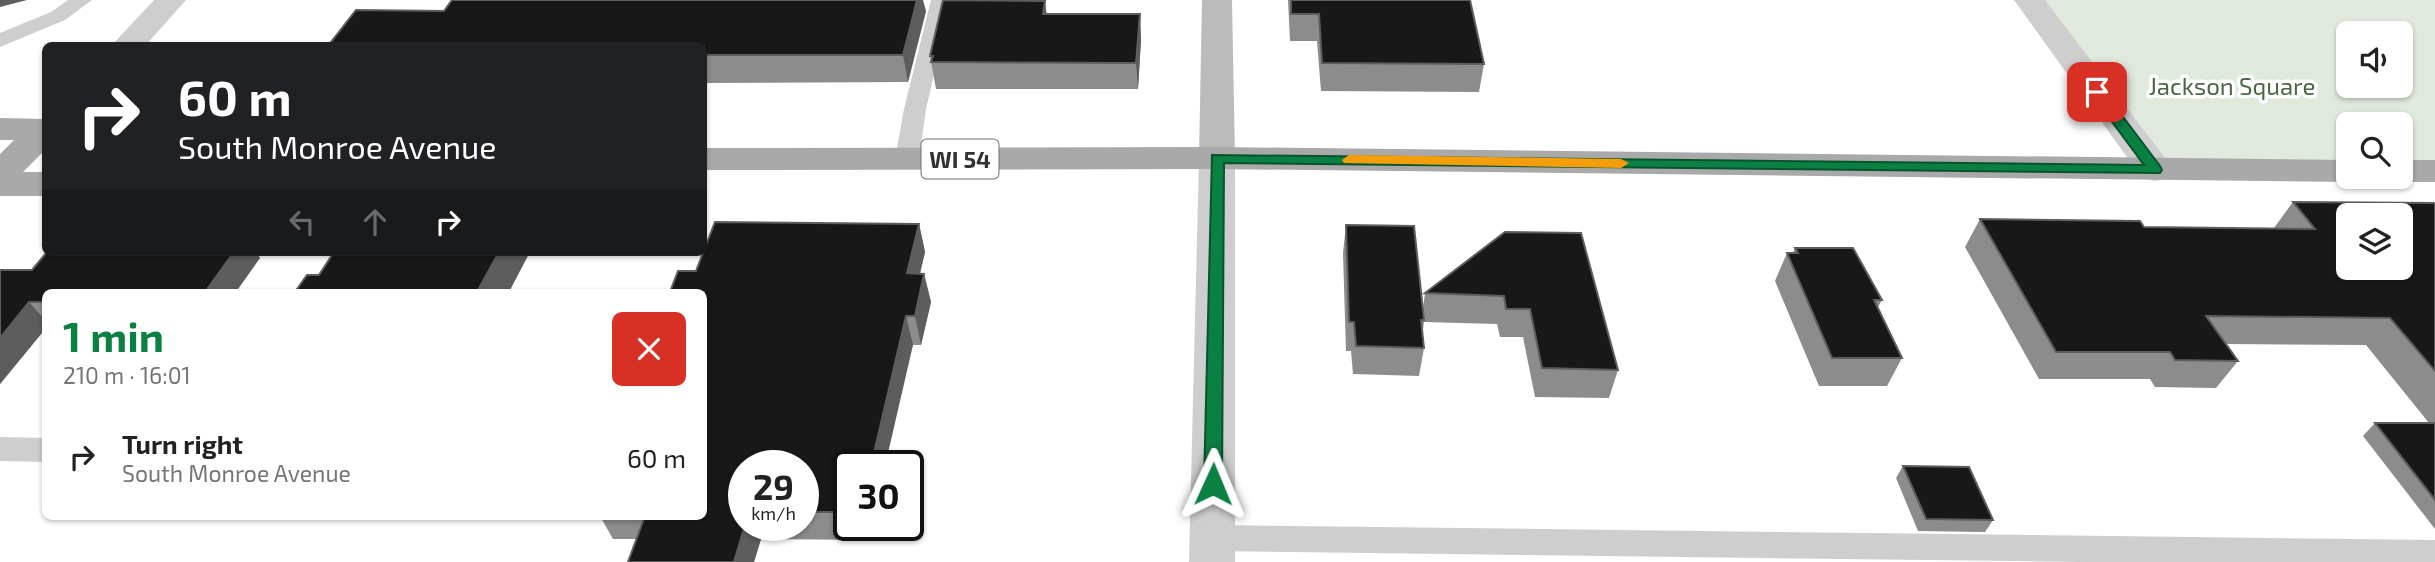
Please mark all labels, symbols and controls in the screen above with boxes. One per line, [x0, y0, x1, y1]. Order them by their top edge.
map controls [2336, 21, 2413, 280]
button: sound [2336, 21, 2413, 98]
pin [2067, 62, 2127, 122]
text: 60 m [178, 67, 292, 126]
icon: right [63, 70, 154, 161]
park label: Jackson Square [2149, 71, 2315, 100]
icon: arrive [2078, 73, 2116, 111]
button: search [2336, 112, 2413, 189]
text: South Monroe Avenue [178, 127, 497, 165]
road number: WI 54 [922, 140, 998, 178]
icon: left [283, 203, 321, 241]
icon: ahead [356, 203, 394, 241]
icon: right [429, 203, 467, 241]
button: layers [2336, 203, 2413, 280]
text: 1 min [63, 310, 164, 360]
button: close [612, 312, 686, 386]
text: 210 m · 16:01 [63, 361, 191, 389]
text: Turn right [122, 428, 243, 459]
icon: right [63, 438, 101, 476]
text: 60 m [627, 442, 686, 473]
position arrow [1176, 447, 1250, 521]
speed limit sign: 30 [833, 450, 924, 541]
text: South Monroe Avenue [122, 459, 351, 487]
text: 29 [753, 465, 794, 507]
text: km/h [751, 502, 796, 524]

